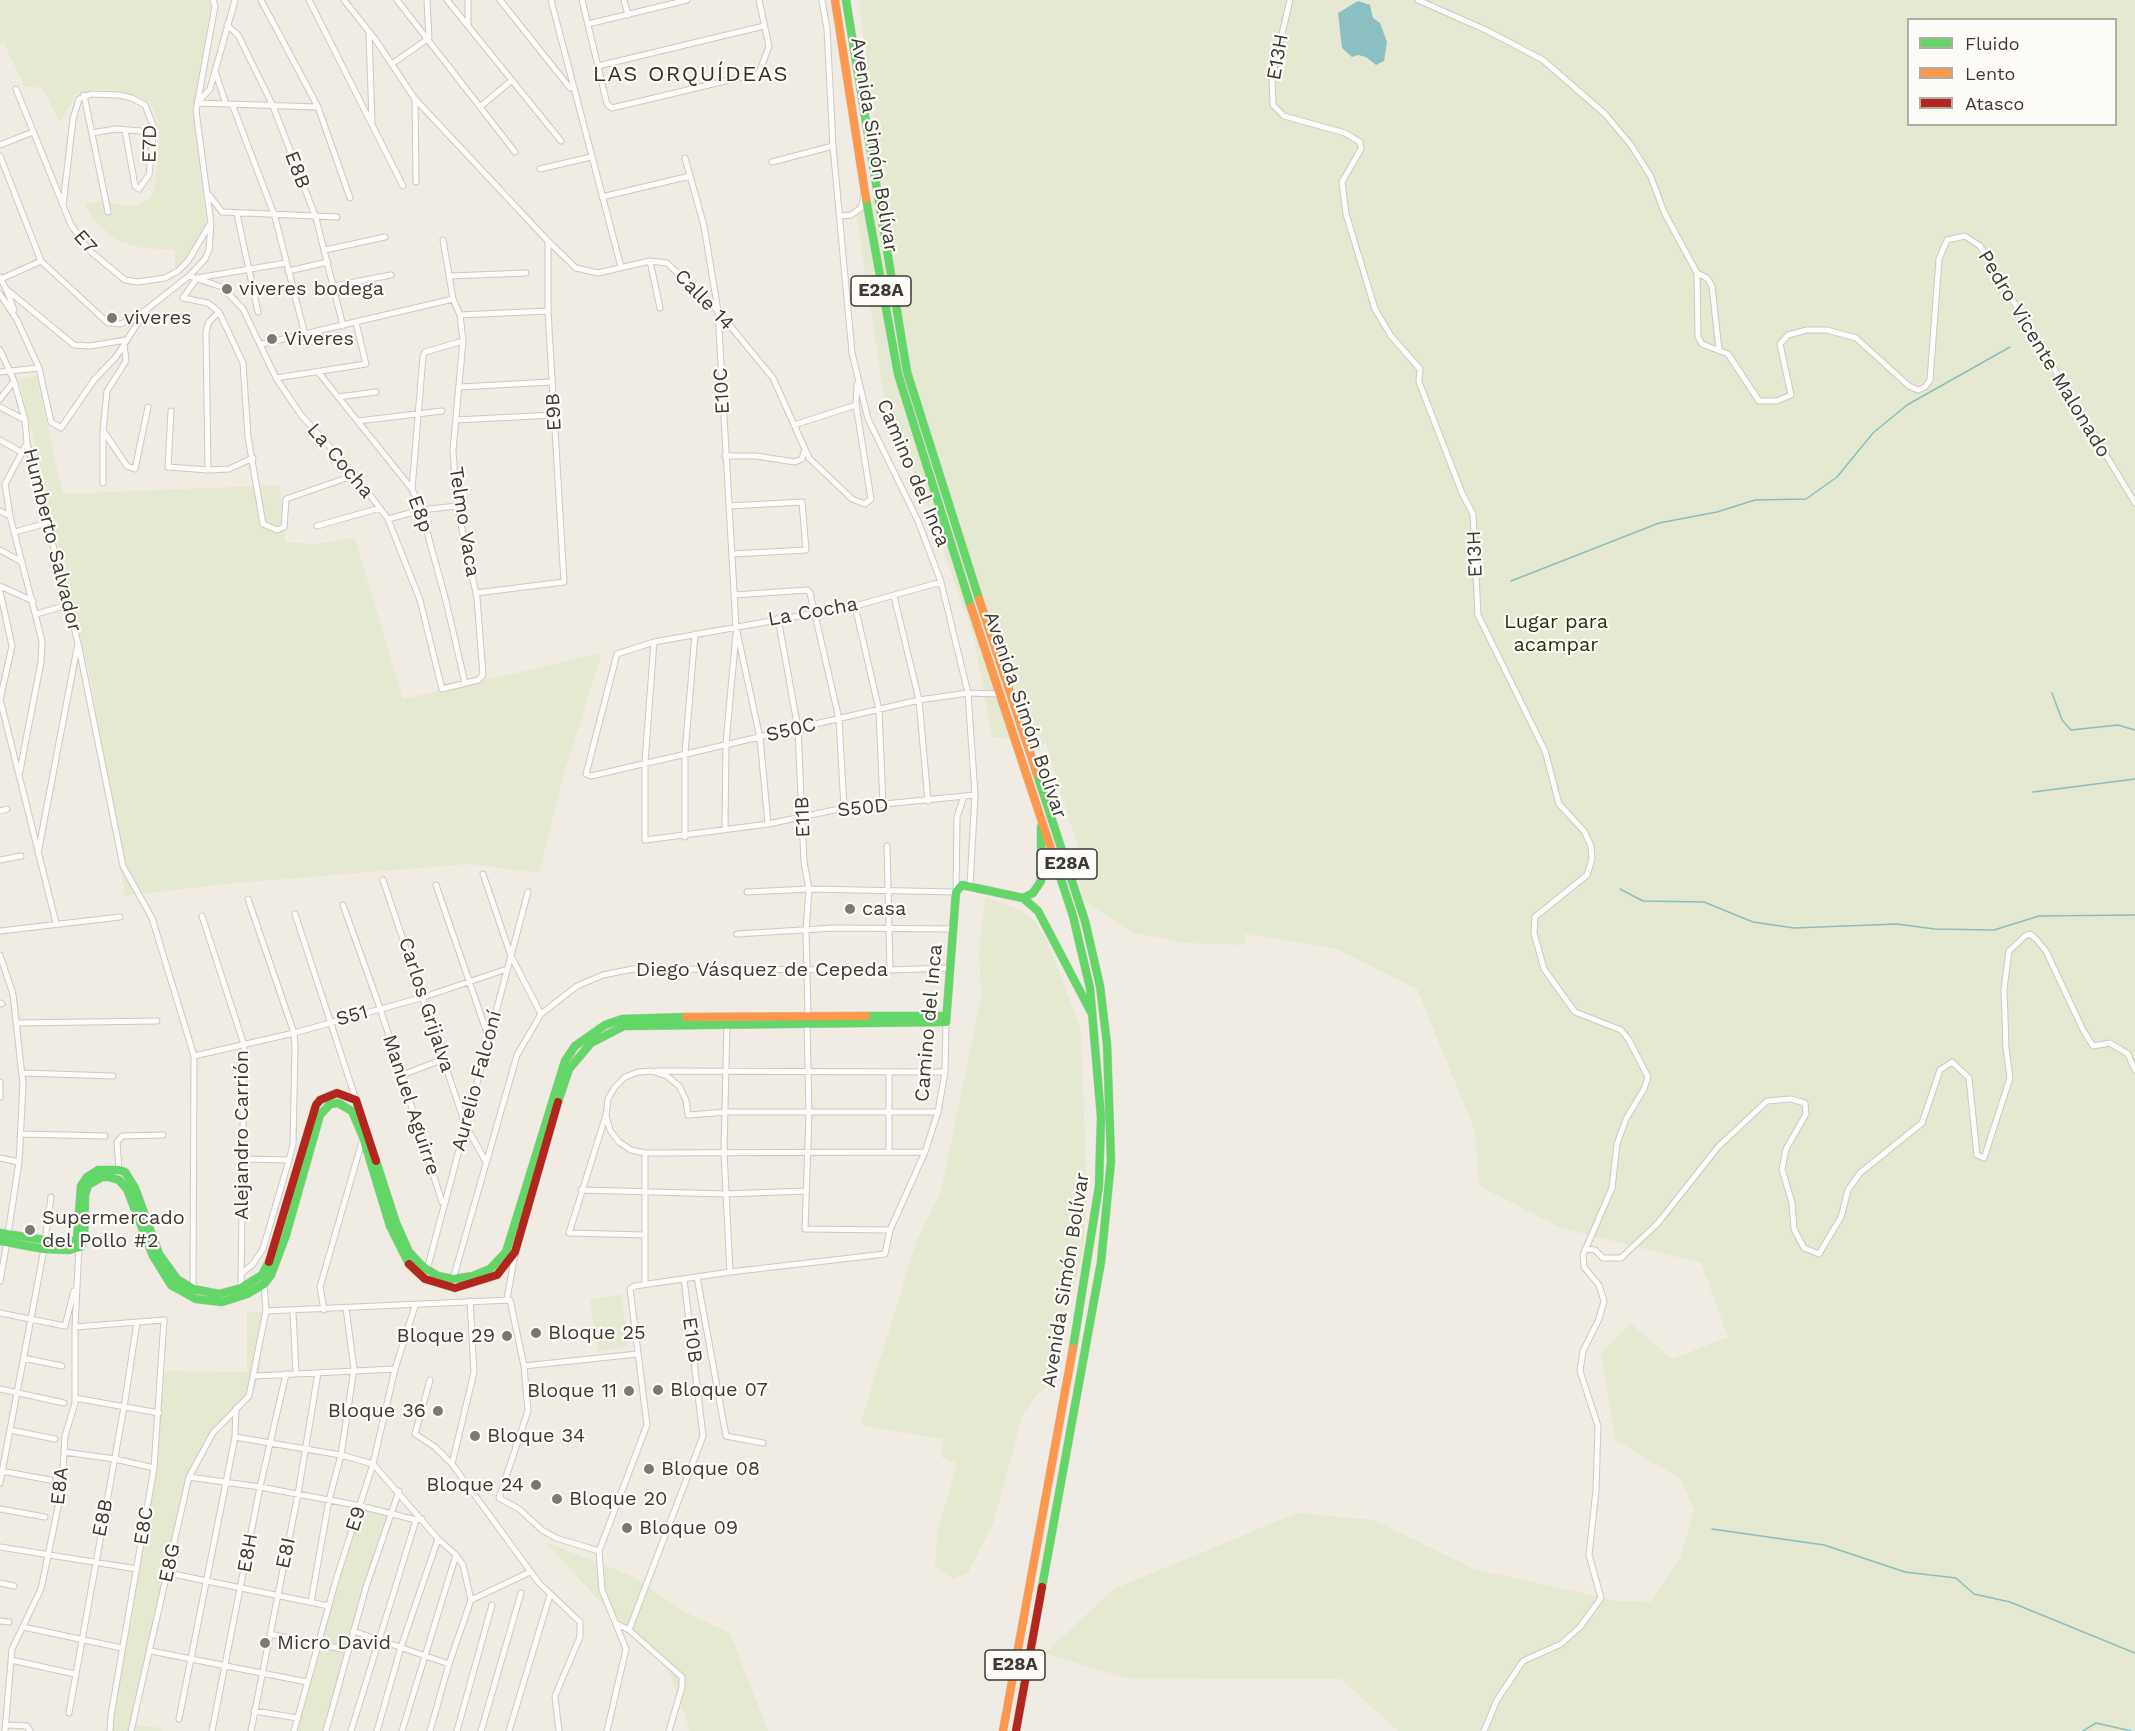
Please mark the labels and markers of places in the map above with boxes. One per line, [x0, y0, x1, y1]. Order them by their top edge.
place label: viveres bodega [239, 277, 384, 301]
marker: viveres bodega [220, 282, 234, 296]
place label: viveres [124, 306, 192, 330]
marker: viveres [105, 311, 119, 325]
place label: Viveres [284, 327, 354, 351]
marker: Viveres [265, 332, 279, 346]
place label: casa [862, 897, 906, 921]
marker: casa [843, 902, 857, 916]
place label: Supermercado del Pollo #2 [42, 1206, 185, 1253]
marker: Supermercado del Pollo #2 [23, 1223, 37, 1237]
place label: Bloque 25 [548, 1321, 646, 1345]
place label: Bloque 29 [397, 1324, 495, 1348]
marker: Bloque 25 [529, 1326, 543, 1340]
marker: Bloque 29 [500, 1329, 514, 1343]
place label: Bloque 07 [670, 1378, 768, 1402]
place label: Bloque 11 [527, 1379, 617, 1403]
marker: Bloque 07 [651, 1383, 665, 1397]
marker: Bloque 11 [622, 1384, 636, 1398]
place label: Bloque 36 [328, 1399, 426, 1423]
marker: Bloque 36 [431, 1404, 445, 1418]
place label: Bloque 34 [487, 1424, 585, 1448]
marker: Bloque 34 [468, 1429, 482, 1443]
place label: Bloque 08 [661, 1457, 760, 1481]
marker: Bloque 08 [642, 1462, 656, 1476]
place label: Bloque 24 [426, 1473, 524, 1497]
marker: Bloque 24 [529, 1478, 543, 1492]
place label: Bloque 20 [569, 1487, 668, 1511]
marker: Bloque 20 [550, 1492, 564, 1506]
place label: Bloque 09 [639, 1516, 738, 1540]
marker: Bloque 09 [620, 1521, 634, 1535]
place label: Micro David [277, 1631, 391, 1655]
marker: Micro David [258, 1636, 272, 1650]

